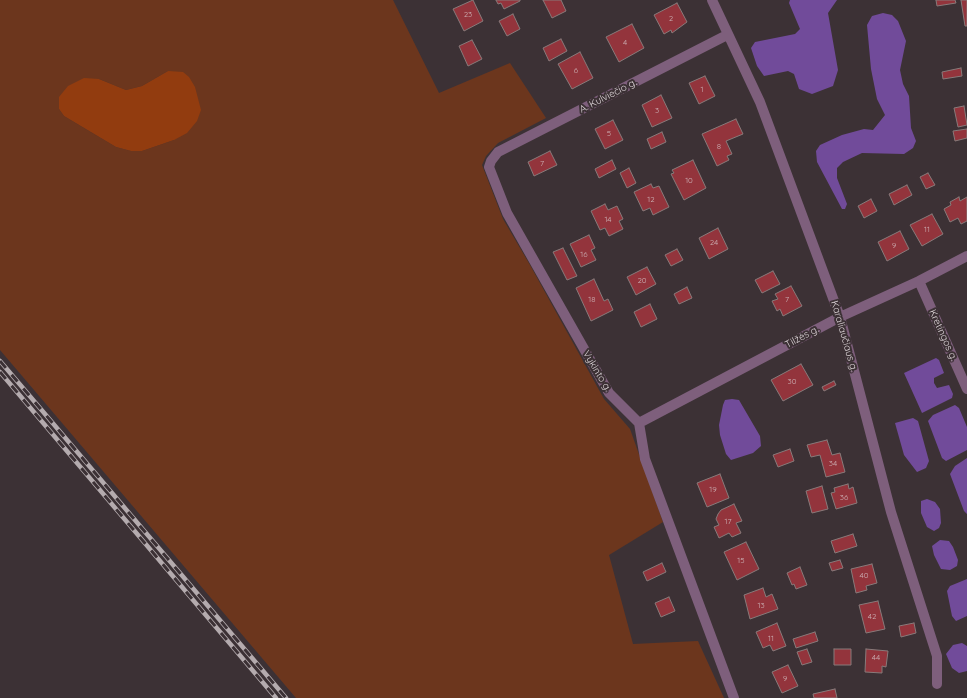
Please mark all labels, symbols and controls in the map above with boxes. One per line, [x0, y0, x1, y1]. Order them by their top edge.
house number: 23 [464, 10, 472, 20]
house number: 2 [669, 14, 673, 24]
house number: 4 [623, 38, 627, 48]
house number: 6 [574, 66, 578, 76]
street label: A. Kulviečio g. [577, 76, 639, 116]
house number: 1 [701, 85, 703, 95]
house number: 3 [655, 106, 659, 116]
house number: 5 [607, 129, 611, 139]
house number: 8 [717, 142, 721, 152]
house number: 7 [540, 159, 544, 169]
house number: 10 [685, 176, 693, 186]
house number: 12 [647, 195, 655, 205]
house number: 14 [604, 215, 612, 225]
house number: 11 [924, 225, 930, 235]
house number: 24 [710, 238, 718, 248]
house number: 9 [892, 241, 896, 251]
house number: 16 [580, 250, 588, 260]
house number: 20 [637, 276, 647, 286]
house number: 18 [588, 295, 596, 305]
house number: 7 [785, 295, 789, 305]
street label: Karaliaučiaus g. [828, 299, 860, 373]
street label: Kretingos g. [926, 308, 960, 362]
street label: Tilžės g. [783, 323, 821, 351]
street label: Vykinto g. [580, 348, 614, 394]
house number: 30 [788, 377, 796, 387]
house number: 34 [829, 459, 837, 469]
house number: 19 [709, 485, 717, 495]
house number: 36 [840, 493, 848, 503]
house number: 17 [724, 517, 732, 527]
house number: 15 [737, 556, 745, 566]
house number: 40 [860, 571, 868, 581]
house number: 13 [757, 601, 765, 611]
house number: 42 [868, 612, 876, 622]
house number: 11 [768, 634, 774, 644]
house number: 44 [872, 653, 880, 663]
house number: 9 [783, 674, 787, 684]

